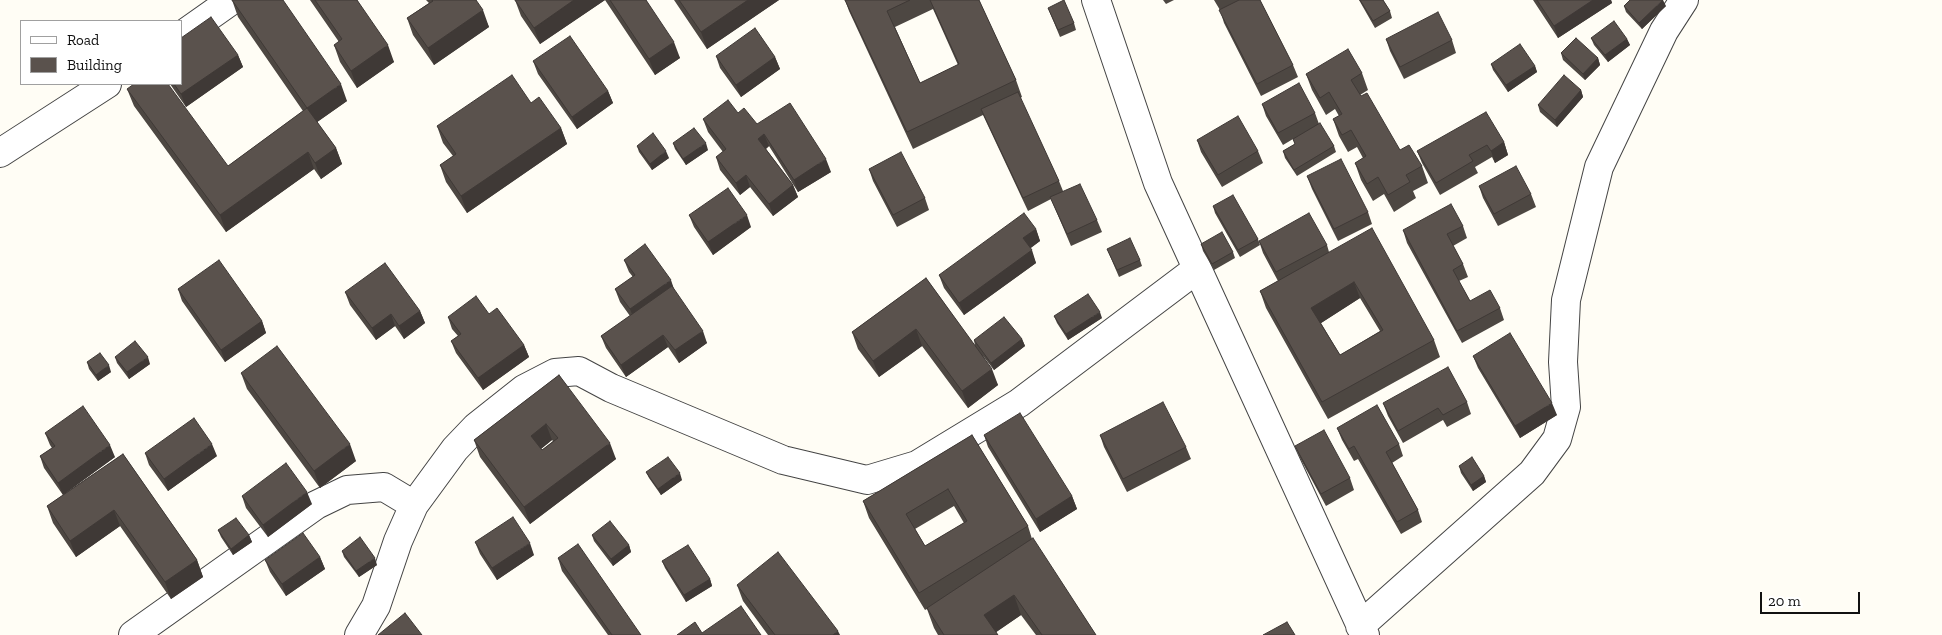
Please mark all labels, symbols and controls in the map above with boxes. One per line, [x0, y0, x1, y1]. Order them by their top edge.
legend [20, 20, 182, 85]
text: Road [67, 31, 99, 49]
text: Building [67, 56, 122, 74]
scale bar [1762, 582, 1862, 614]
text: 20 m [1768, 592, 1801, 610]

